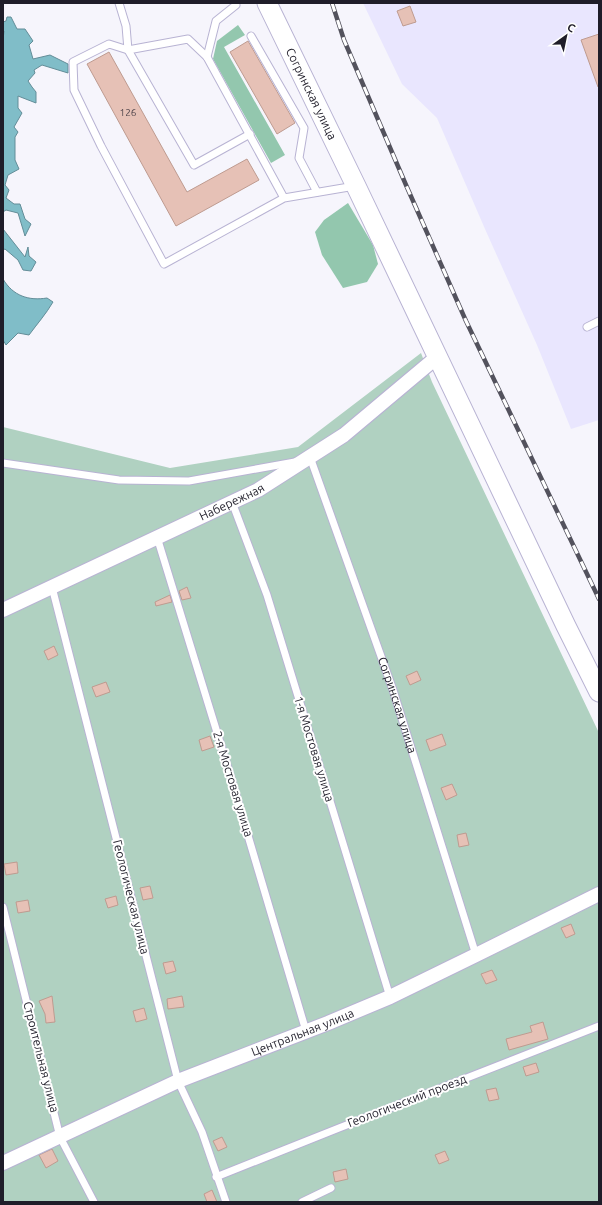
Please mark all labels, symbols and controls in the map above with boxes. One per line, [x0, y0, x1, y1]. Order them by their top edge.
north arrow [546, 16, 586, 56]
text: С [565, 21, 578, 35]
street label: Согринская улица [284, 46, 339, 142]
house number: 126 [120, 107, 137, 118]
street label: Набережная [197, 481, 267, 523]
street label: Согринская улица [376, 655, 419, 755]
street label: 1-я Мостовая улица [292, 694, 337, 803]
street label: 2-я Мостовая улица [211, 729, 256, 838]
street label: Геологическая улица [111, 838, 152, 955]
street label: Строительная улица [21, 1000, 62, 1114]
street label: Центральная улица [249, 1006, 356, 1058]
street label: Геологический проезд [346, 1072, 468, 1129]

